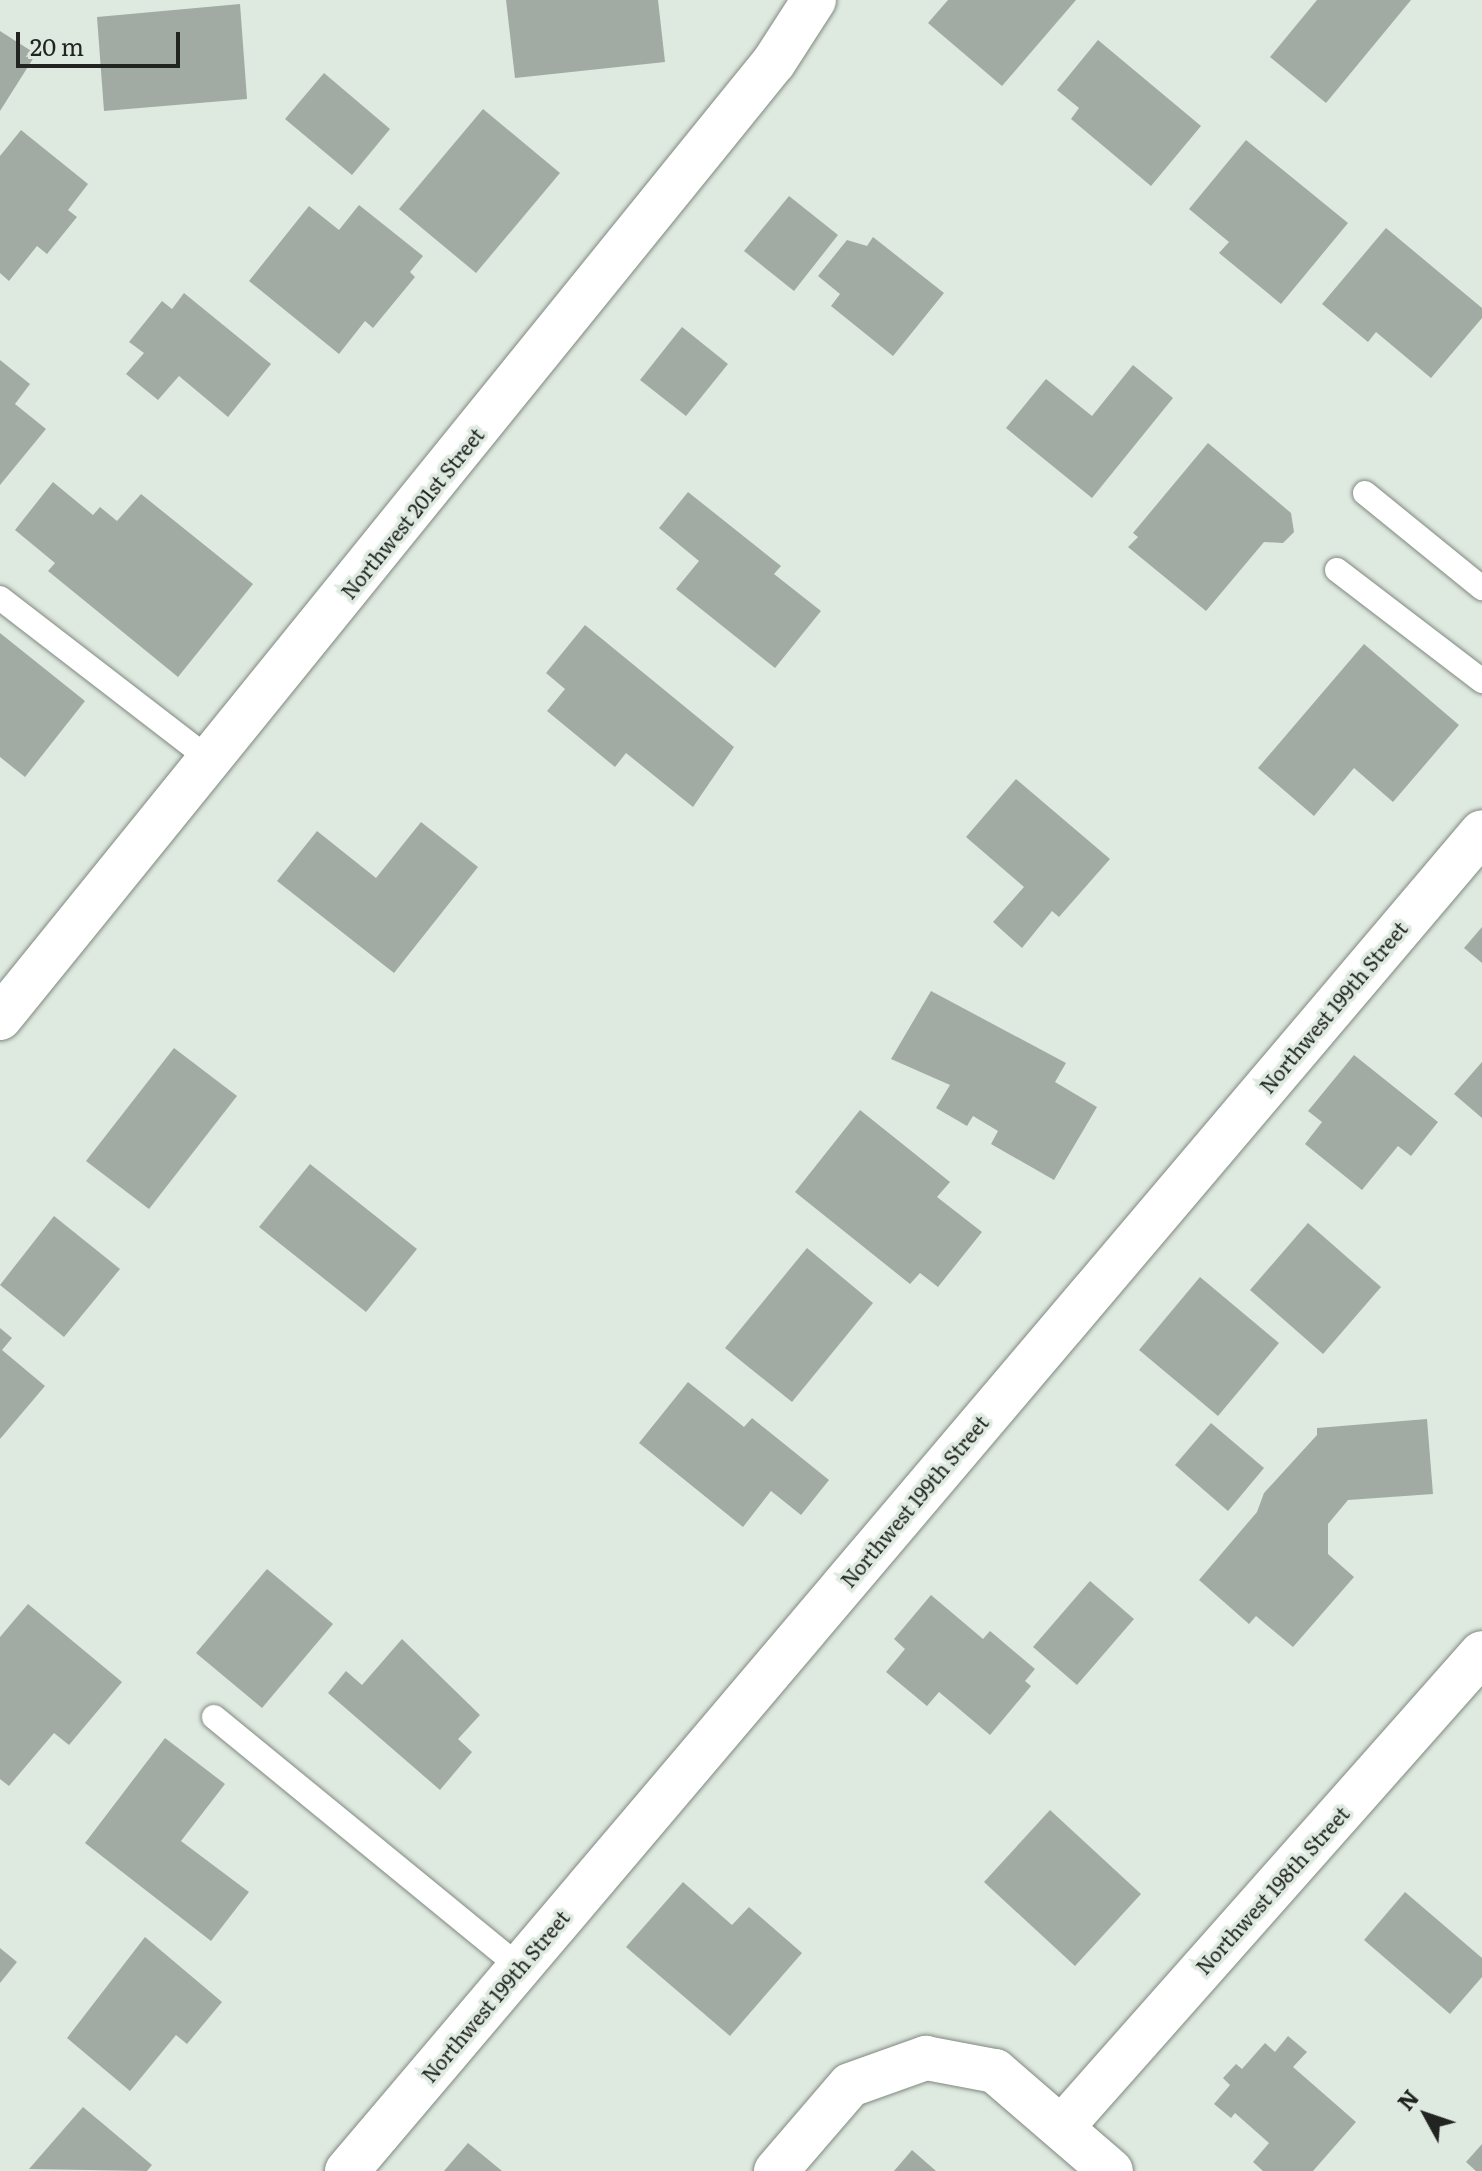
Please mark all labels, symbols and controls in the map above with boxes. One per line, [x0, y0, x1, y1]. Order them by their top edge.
scale bar [20, 16, 184, 66]
text: 20 m [30, 28, 84, 63]
street label: Northwest 201st Street [336, 423, 488, 603]
street label: Northwest 199th Street [1254, 916, 1412, 1098]
street label: Northwest 199th Street [835, 1410, 993, 1592]
street label: Northwest 198th Street [1190, 1801, 1354, 1979]
street label: Northwest 199th Street [416, 1905, 574, 2087]
north arrow [1386, 2075, 1466, 2155]
text: N [1389, 2082, 1426, 2117]

